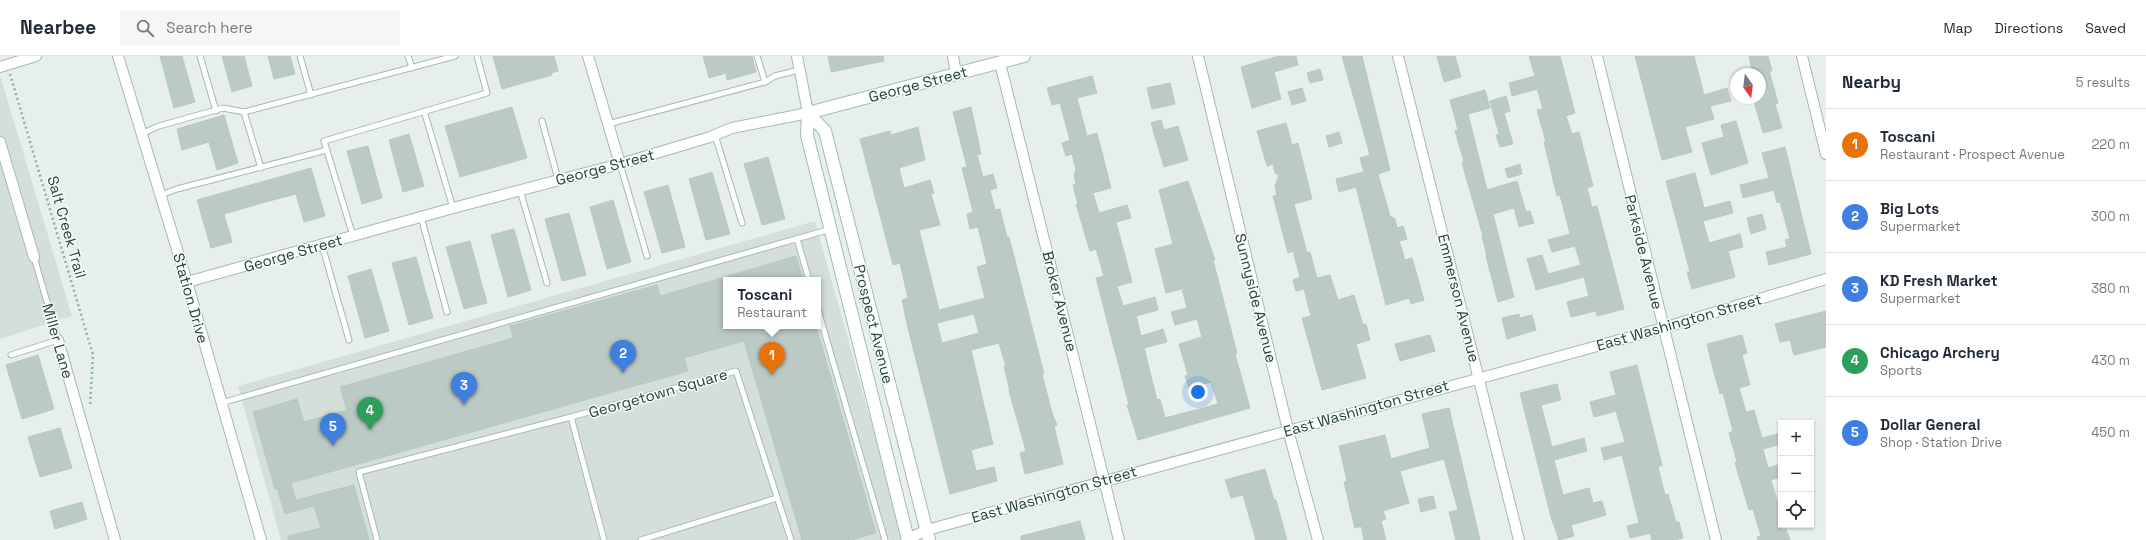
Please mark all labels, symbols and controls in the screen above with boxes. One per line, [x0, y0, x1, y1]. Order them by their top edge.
search box [120, 10, 400, 46]
text: Nearbee [20, 15, 96, 40]
icon: search [134, 17, 156, 39]
text: Search here [166, 18, 253, 37]
text: Map [1943, 19, 1973, 37]
text: Directions [1995, 19, 2063, 37]
text: Saved [2085, 19, 2126, 37]
street label: George Street [866, 62, 970, 106]
north arrow [1730, 68, 1766, 104]
text: Nearby [1842, 71, 1901, 93]
text: 5 results [2076, 74, 2130, 91]
text: Toscani [1880, 127, 1935, 146]
text: 1 [1852, 136, 1858, 153]
text: 220 m [2091, 136, 2130, 153]
street label: George Street [553, 145, 657, 189]
text: Restaurant · Prospect Avenue [1880, 146, 2065, 163]
street label: Salt Creek Trail [43, 174, 91, 280]
street label: Parkside Avenue [1621, 193, 1667, 312]
text: Big Lots [1880, 199, 1939, 218]
text: 2 [1851, 208, 1859, 225]
text: 300 m [2091, 208, 2130, 225]
text: Supermarket [1880, 218, 1961, 235]
street label: George Street [242, 230, 345, 276]
street label: Sunnyside Avenue [1231, 231, 1281, 365]
street label: Emmerson Avenue [1434, 232, 1484, 364]
street label: Broker Avenue [1038, 249, 1082, 354]
street label: Station Drive [169, 251, 213, 345]
street label: Prospect Avenue [850, 262, 898, 386]
text: KD Fresh Market [1880, 271, 1998, 290]
popup [723, 277, 821, 329]
text: 3 [1851, 280, 1859, 297]
text: 380 m [2091, 280, 2130, 297]
text: Toscani [737, 285, 792, 304]
street label: East Washington Street [1594, 289, 1764, 355]
text: Supermarket [1880, 290, 1961, 307]
street label: Miller Lane [38, 301, 78, 381]
text: Restaurant [737, 304, 807, 321]
pin: 2 [610, 340, 636, 373]
pin: 1 [759, 342, 785, 375]
text: Chicago Archery [1880, 343, 2000, 362]
text: 4 [1851, 352, 1859, 369]
text: 430 m [2091, 352, 2130, 369]
text: Sports [1880, 362, 1922, 379]
street label: Georgetown Square [586, 364, 730, 422]
pin: 3 [451, 372, 477, 405]
street label: East Washington Street [1281, 375, 1451, 441]
your location [1188, 382, 1208, 402]
pin: 4 [357, 397, 383, 430]
pin: 5 [320, 413, 346, 446]
text: Dollar General [1880, 415, 1980, 434]
map controls [1778, 420, 1814, 528]
button: + [1778, 420, 1814, 456]
text: 5 [1851, 424, 1859, 441]
text: 450 m [2091, 424, 2130, 441]
text: Shop · Station Drive [1880, 434, 2002, 451]
button: − [1778, 456, 1814, 492]
street label: East Washington Street [969, 461, 1139, 527]
button: locate [1778, 492, 1814, 528]

